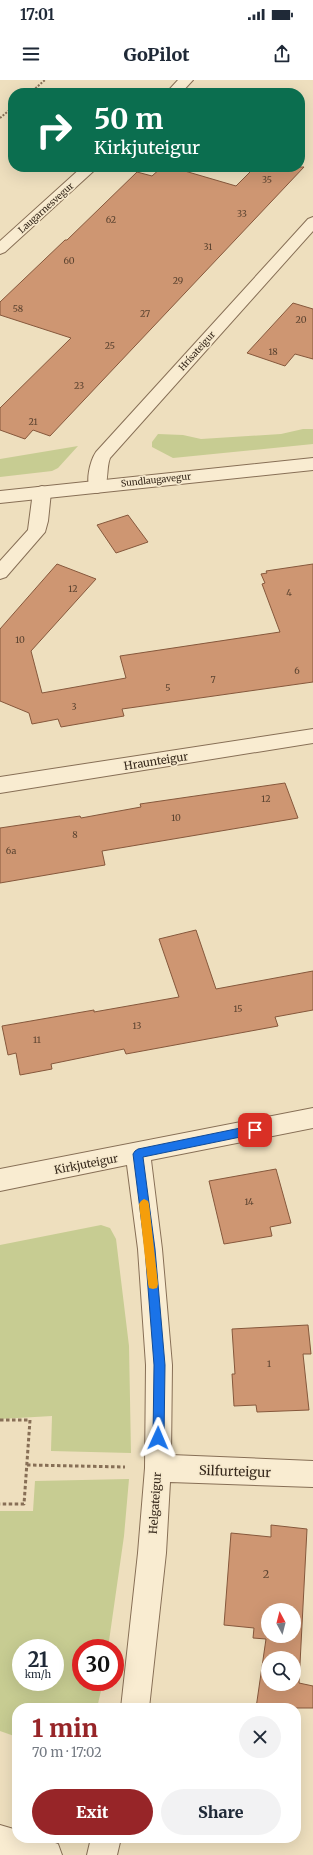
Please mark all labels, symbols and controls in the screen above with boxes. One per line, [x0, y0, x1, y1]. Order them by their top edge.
text: 17:01 [20, 5, 54, 24]
icon: menu [20, 43, 42, 65]
text: GoPilot [123, 43, 190, 66]
icon: share [271, 43, 293, 65]
text: 50 m [94, 101, 163, 137]
icon: right [28, 104, 80, 156]
text: Kirkjuteigur [94, 136, 200, 159]
house number: 35 [262, 174, 272, 185]
street label: Laugarnesvegur [16, 180, 76, 235]
house number: 33 [237, 208, 247, 219]
house number: 62 [106, 214, 116, 225]
house number: 31 [204, 241, 212, 252]
house number: 60 [63, 255, 75, 266]
house number: 29 [173, 275, 183, 286]
house number: 58 [13, 303, 23, 314]
house number: 27 [140, 308, 150, 319]
house number: 20 [296, 314, 307, 325]
street label: Hrísateigur [176, 329, 217, 373]
house number: 25 [105, 340, 115, 351]
house number: 18 [268, 346, 278, 357]
house number: 23 [74, 380, 84, 391]
house number: 21 [28, 416, 38, 427]
street label: Sundlaugavegur [120, 470, 192, 489]
house number: 12 [68, 583, 78, 594]
house number: 4 [286, 587, 292, 598]
house number: 10 [15, 634, 25, 645]
house number: 6 [294, 665, 300, 676]
house number: 7 [210, 674, 216, 685]
house number: 5 [165, 682, 171, 693]
house number: 3 [71, 701, 77, 712]
street label: Hraunteigur [123, 749, 189, 773]
house number: 12 [261, 793, 271, 804]
house number: 10 [171, 812, 181, 823]
house number: 8 [72, 829, 78, 840]
house number: 6a [6, 845, 16, 856]
house number: 15 [233, 1003, 243, 1014]
house number: 13 [133, 1020, 141, 1031]
house number: 11 [33, 1034, 41, 1045]
pin [238, 1113, 272, 1147]
icon: arrive [244, 1119, 266, 1141]
street label: Kirkjuteigur [53, 1151, 119, 1177]
house number: 14 [244, 1196, 254, 1207]
house number: 1 [267, 1358, 271, 1369]
position arrow [137, 1417, 179, 1459]
street label: Silfurteigur [199, 1462, 271, 1481]
street label: Helgateigur [146, 1472, 164, 1534]
house number: 2 [263, 1567, 269, 1581]
north arrow [261, 1603, 301, 1643]
map controls [261, 1603, 301, 1691]
speed limit sign: 30 [72, 1639, 124, 1691]
text: 21 [28, 1647, 48, 1672]
button: search [261, 1651, 301, 1691]
text: km/h [25, 1668, 51, 1681]
text: 1 min [32, 1713, 98, 1744]
button: close [239, 1716, 281, 1758]
text: 70 m · 17:02 [32, 1744, 102, 1761]
button: Exit [32, 1789, 153, 1835]
button: Share [161, 1789, 281, 1835]

